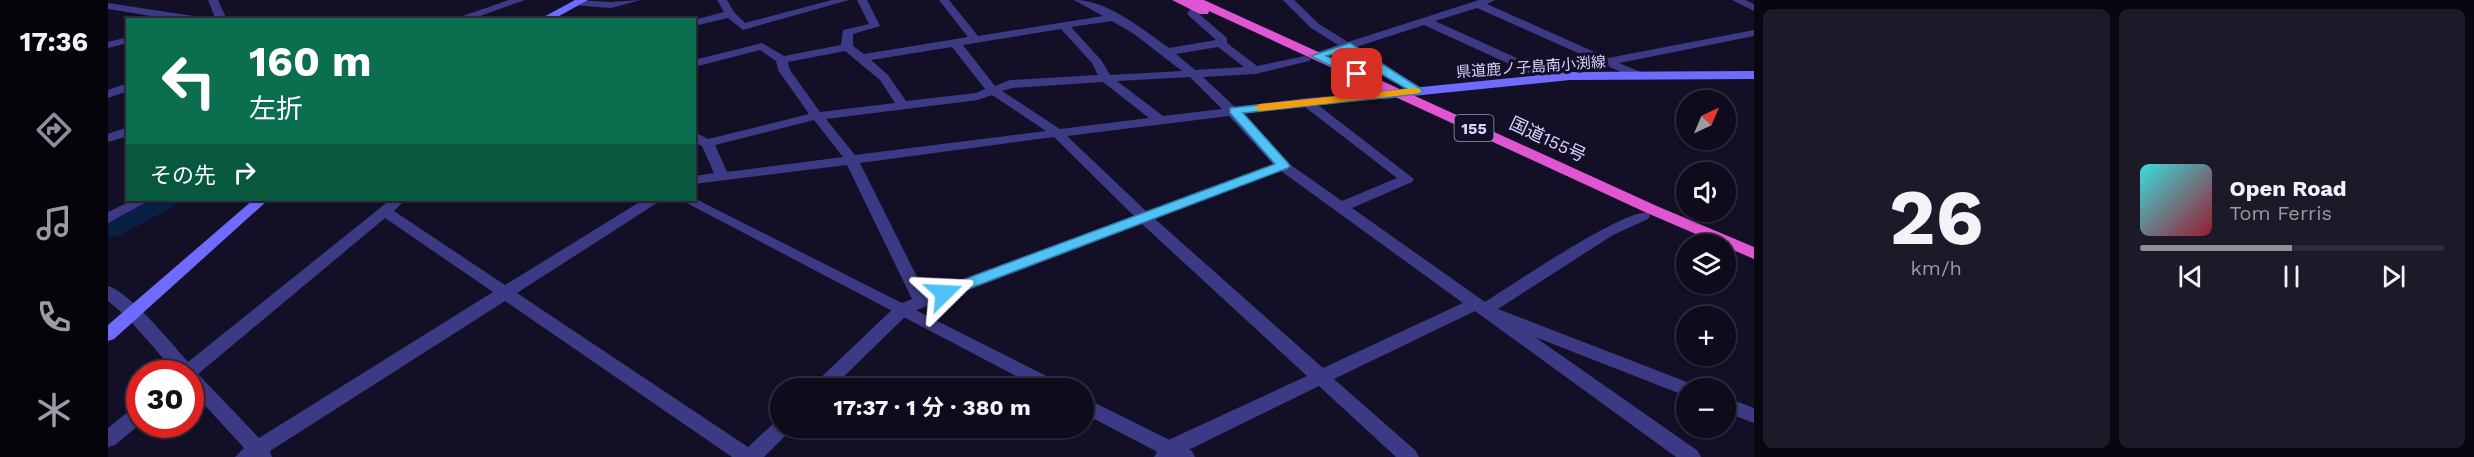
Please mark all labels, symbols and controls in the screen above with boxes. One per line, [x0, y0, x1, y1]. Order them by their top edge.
text: 17:36 [20, 26, 88, 58]
text: 160 m [249, 37, 372, 86]
icon: left [150, 42, 228, 120]
pin [1331, 48, 1382, 99]
street label: 県道鹿ノ子島南小渕線 [1456, 53, 1606, 81]
icon: arrive [1340, 57, 1373, 90]
north arrow [1676, 90, 1736, 150]
map controls [1676, 90, 1736, 438]
text: 左折 [249, 93, 303, 125]
icon: directions [33, 109, 75, 151]
street label: 国道155号 [1506, 112, 1590, 166]
road number: 155 [1454, 115, 1494, 141]
icon: right [228, 156, 261, 189]
button: sound [1676, 162, 1736, 222]
text: その先 [150, 163, 216, 188]
text: 26 [1889, 171, 1984, 263]
text: Open Road [2230, 176, 2347, 201]
text: Tom Ferris [2230, 201, 2332, 225]
icon: music [33, 202, 75, 244]
button: layers [1676, 234, 1736, 294]
text: km/h [1910, 256, 1962, 280]
icon: previous [2174, 260, 2207, 293]
icon: pause [2275, 260, 2308, 293]
icon: next [2377, 260, 2410, 293]
position arrow [912, 261, 976, 325]
icon: phone [33, 296, 75, 338]
button: + [1676, 306, 1736, 366]
speed limit sign: 30 [126, 360, 204, 438]
button: − [1676, 378, 1736, 438]
icon: climate [33, 389, 75, 431]
text: 17:37 · 1 分 · 380 m [833, 395, 1031, 420]

